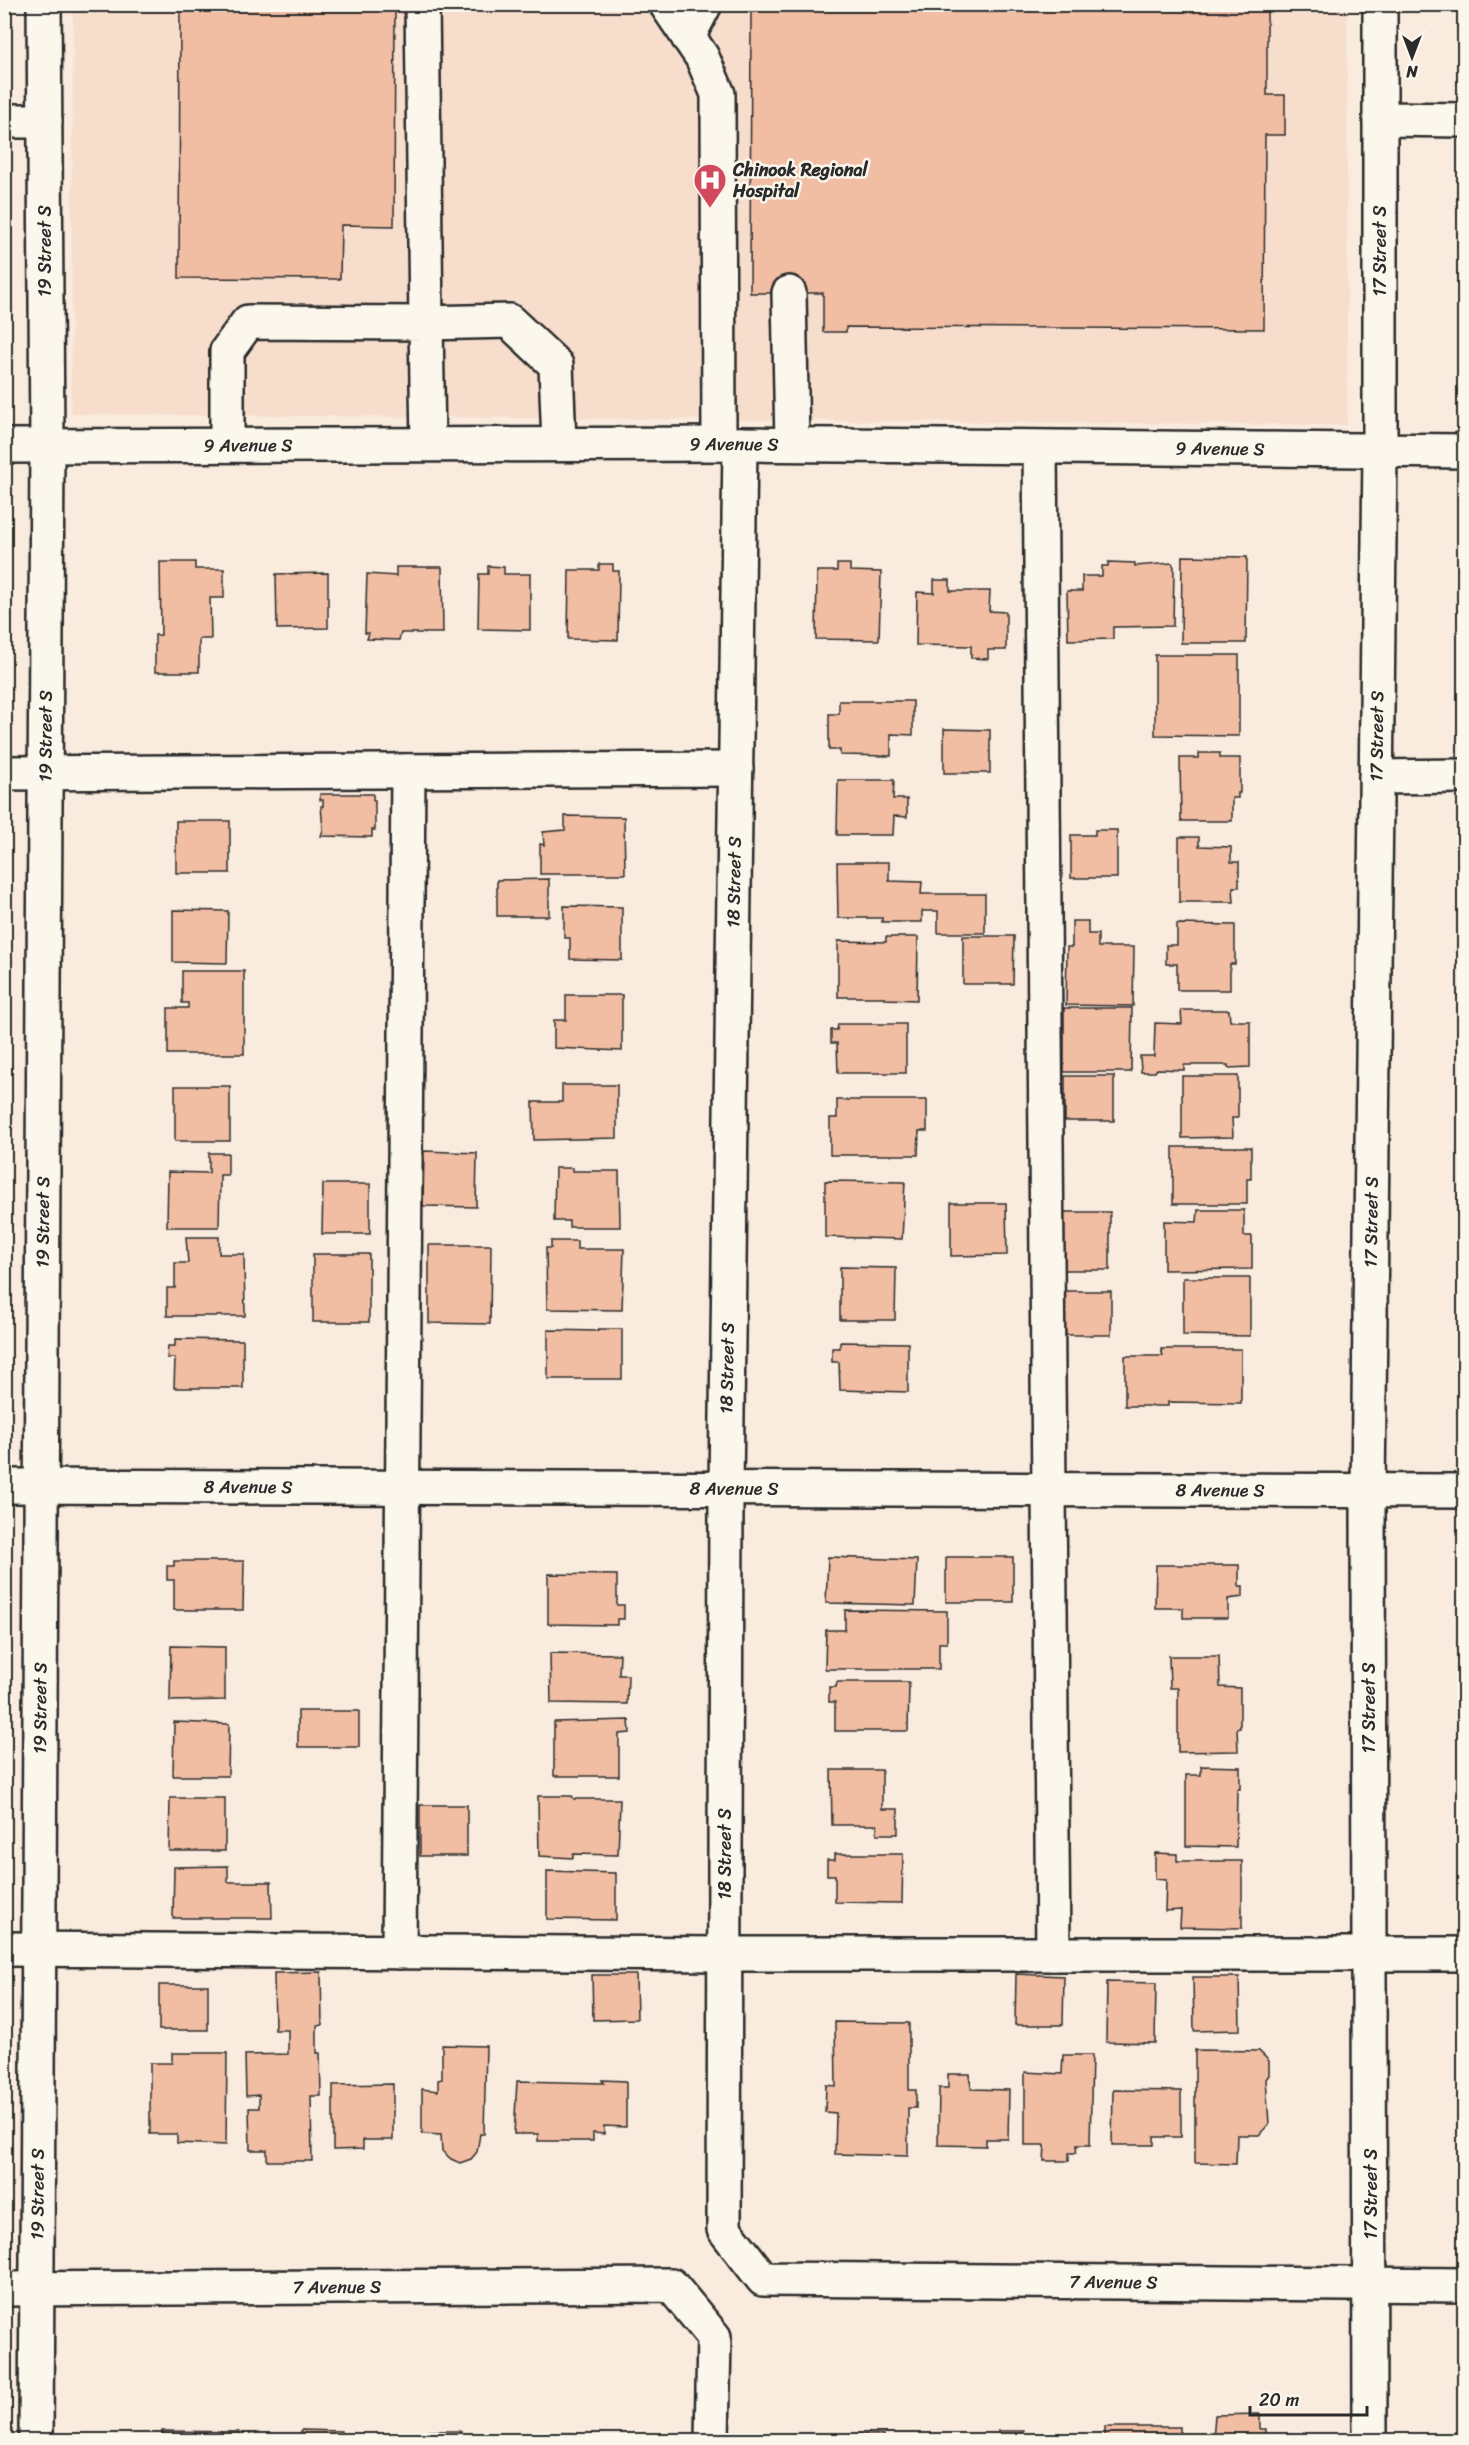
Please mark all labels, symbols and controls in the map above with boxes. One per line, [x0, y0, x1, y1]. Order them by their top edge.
north arrow [1382, 27, 1442, 87]
text: N [1406, 57, 1419, 86]
place label: Chinook Regional Hospital [732, 154, 869, 207]
hospital icon: Chinook Regional Hospital [692, 162, 728, 209]
street label: 19 Street S [29, 205, 61, 297]
street label: 17 Street S [1364, 206, 1396, 296]
street label: 9 Avenue S [689, 428, 779, 460]
street label: 9 Avenue S [203, 429, 293, 461]
street label: 9 Avenue S [1175, 432, 1265, 465]
street label: 19 Street S [29, 690, 62, 782]
street label: 17 Street S [1360, 690, 1393, 782]
street label: 18 Street S [717, 836, 751, 928]
street label: 19 Street S [26, 1176, 59, 1268]
street label: 17 Street S [1355, 1176, 1388, 1268]
street label: 18 Street S [710, 1322, 744, 1414]
street label: 8 Avenue S [203, 1471, 293, 1503]
street label: 8 Avenue S [689, 1472, 779, 1505]
street label: 8 Avenue S [1175, 1474, 1265, 1506]
street label: 19 Street S [24, 1662, 56, 1754]
street label: 17 Street S [1353, 1663, 1385, 1753]
street label: 18 Street S [709, 1808, 741, 1900]
street label: 19 Street S [21, 2148, 54, 2240]
street label: 17 Street S [1355, 2149, 1387, 2239]
street label: 7 Avenue S [1069, 2266, 1158, 2298]
street label: 7 Avenue S [293, 2271, 381, 2303]
scale bar [1250, 2379, 1367, 2417]
text: 20 m [1259, 2384, 1299, 2416]

